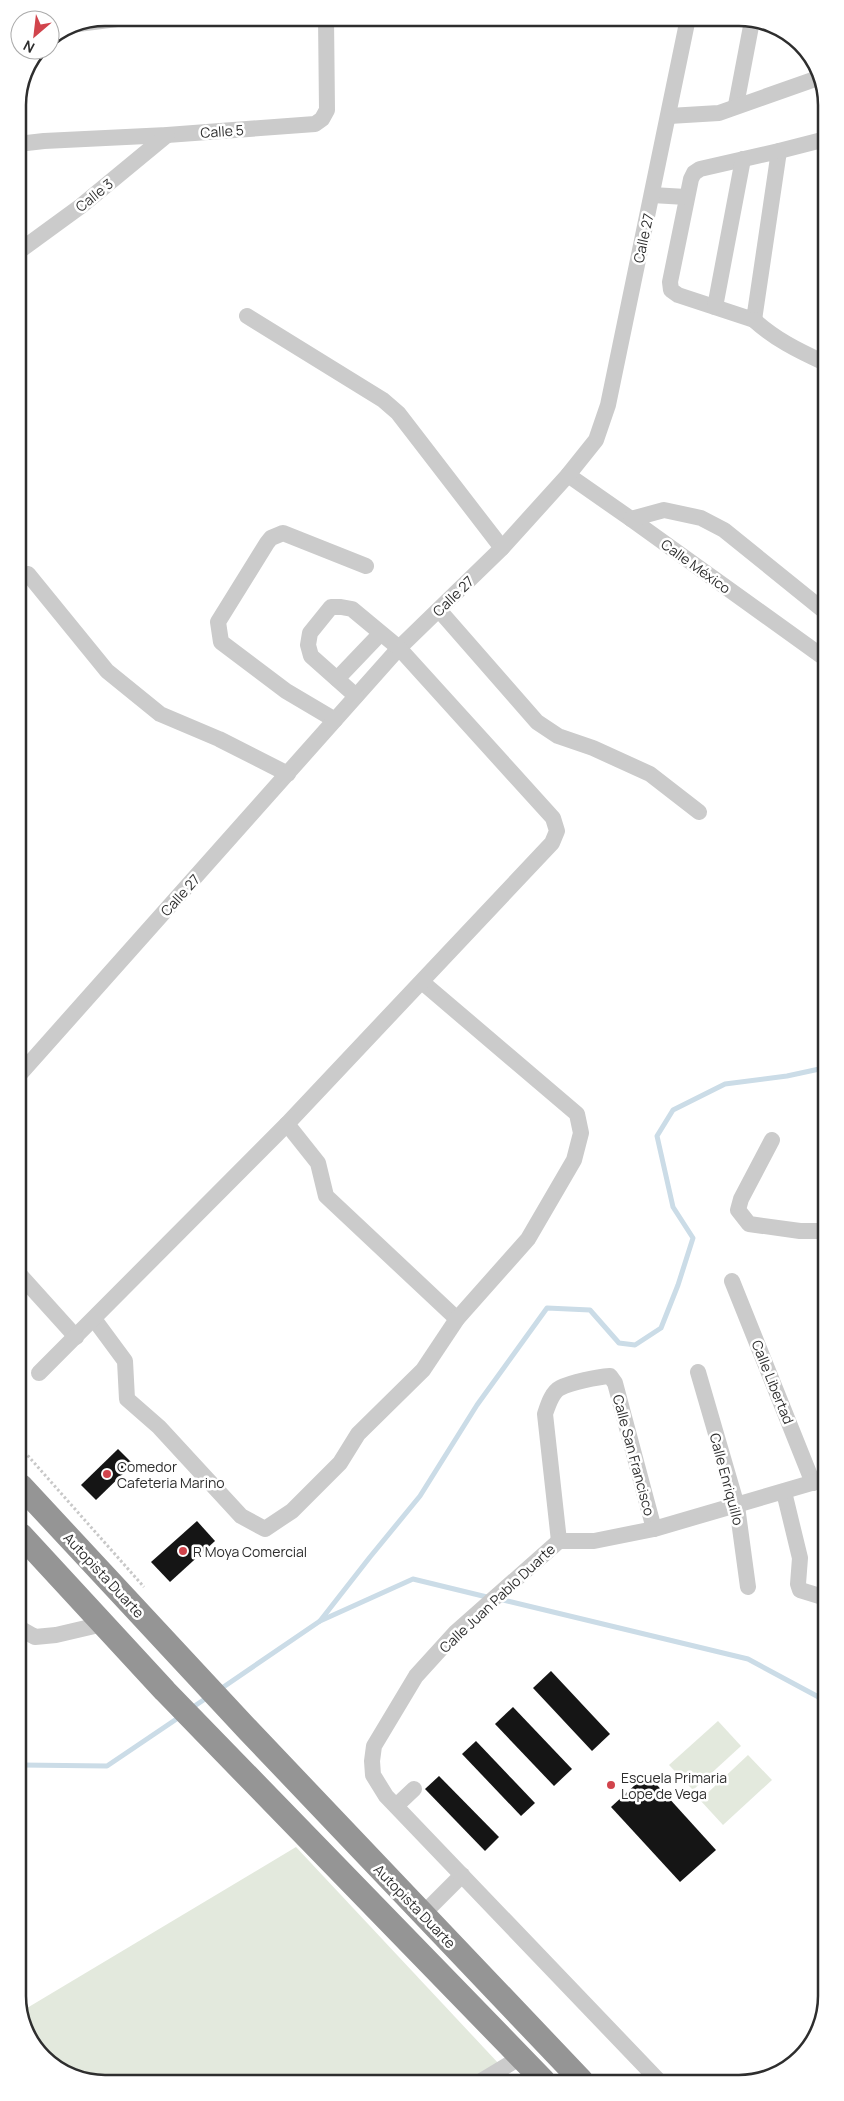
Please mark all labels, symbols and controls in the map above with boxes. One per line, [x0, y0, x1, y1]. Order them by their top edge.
north arrow [10, 10, 60, 60]
text: N [20, 36, 38, 58]
street label: Calle 5 [200, 120, 244, 142]
street label: Calle 3 [71, 174, 117, 216]
street label: Calle 27 [628, 211, 658, 265]
street label: Calle México [657, 534, 735, 598]
street label: Calle 27 [428, 572, 478, 620]
street label: Calle 27 [156, 870, 204, 920]
street label: Calle Libertad [748, 1337, 798, 1427]
street label: Calle San Francisco [609, 1392, 659, 1518]
street label: Calle Enriquillo [706, 1431, 748, 1527]
place label: Comedor Cafeteria Marino [117, 1457, 224, 1492]
marker: Comedor Cafeteria Marino [101, 1468, 113, 1480]
street label: Autopista Duarte [60, 1528, 148, 1622]
street label: Calle Juan Pablo Duarte [435, 1539, 559, 1657]
place label: R Moya Comercial [193, 1542, 307, 1561]
marker: R Moya Comercial [177, 1545, 189, 1557]
place label: Escuela Primaria Lope de Vega [621, 1768, 727, 1803]
marker: Escuela Primaria Lope de Vega [605, 1779, 617, 1791]
street label: Autopista Duarte [370, 1860, 460, 1952]

